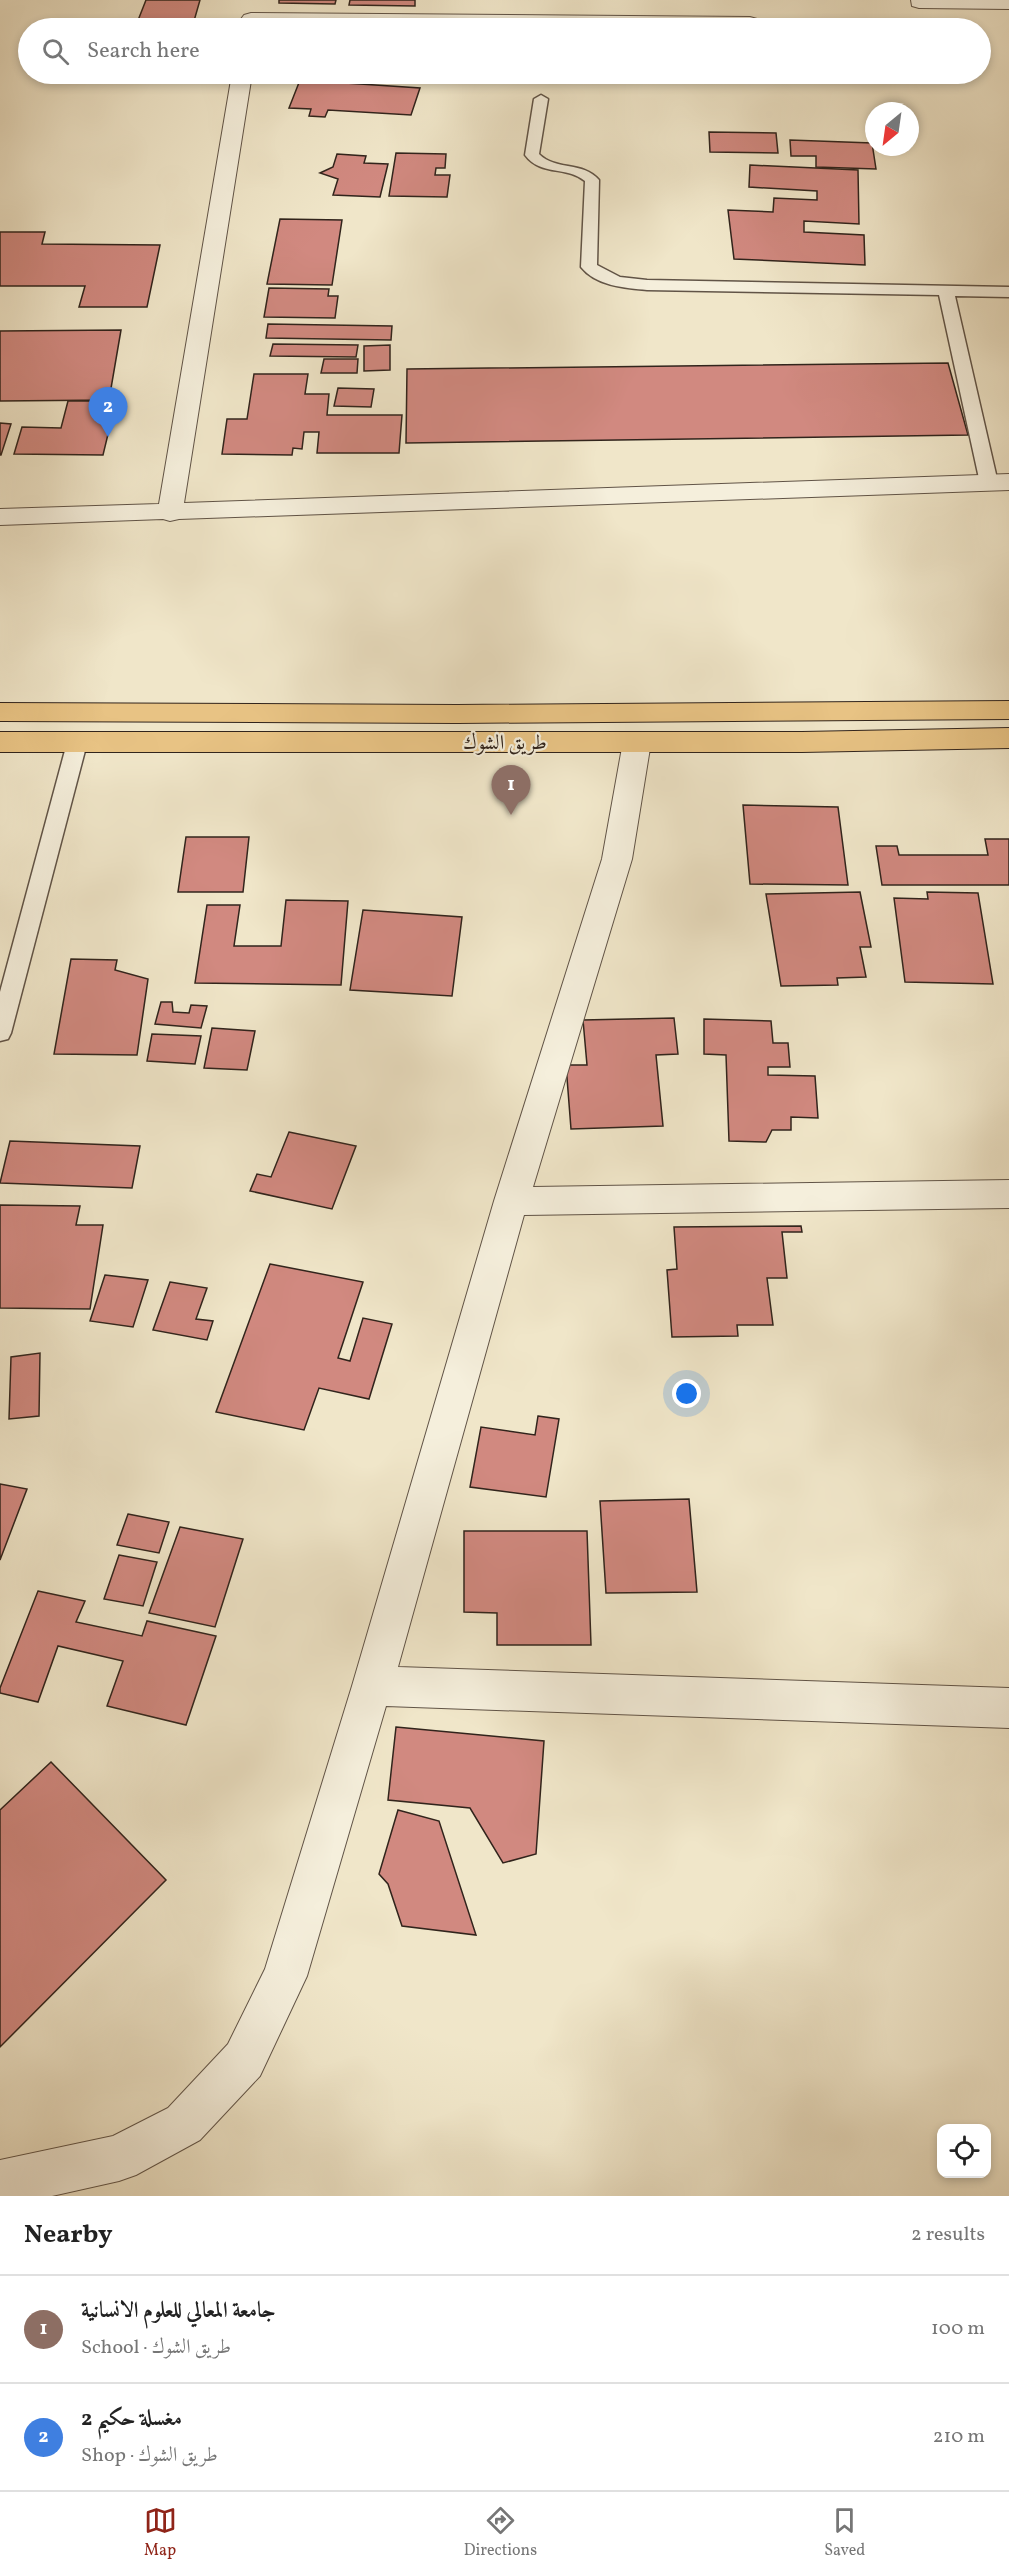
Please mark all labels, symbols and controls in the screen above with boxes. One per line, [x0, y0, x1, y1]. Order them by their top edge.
search box [18, 18, 991, 84]
icon: search [39, 35, 72, 68]
text: Search here [87, 36, 200, 67]
north arrow [865, 102, 919, 156]
pin: 2 [88, 388, 128, 437]
street label: طريق الشوك [463, 729, 547, 758]
pin: 1 [492, 766, 530, 815]
your location [672, 1379, 701, 1408]
map controls [937, 2124, 991, 2178]
button: locate [937, 2124, 991, 2178]
text: Nearby [24, 2217, 113, 2253]
text: 2 results [911, 2221, 985, 2249]
text: جامعة المعالي للعلوم الانسانية [81, 2296, 275, 2327]
text: 1 [39, 2315, 48, 2343]
text: 100 m [931, 2315, 985, 2343]
text: School · طريق الشوك [81, 2334, 231, 2362]
text: مغسلة حكيم 2 [81, 2404, 182, 2435]
text: 2 [38, 2423, 49, 2451]
text: 210 m [933, 2423, 985, 2451]
text: Shop · طريق الشوك [81, 2442, 218, 2470]
tab: Map [144, 2504, 177, 2562]
tab: Directions [464, 2504, 537, 2562]
tab: Saved [824, 2504, 865, 2562]

